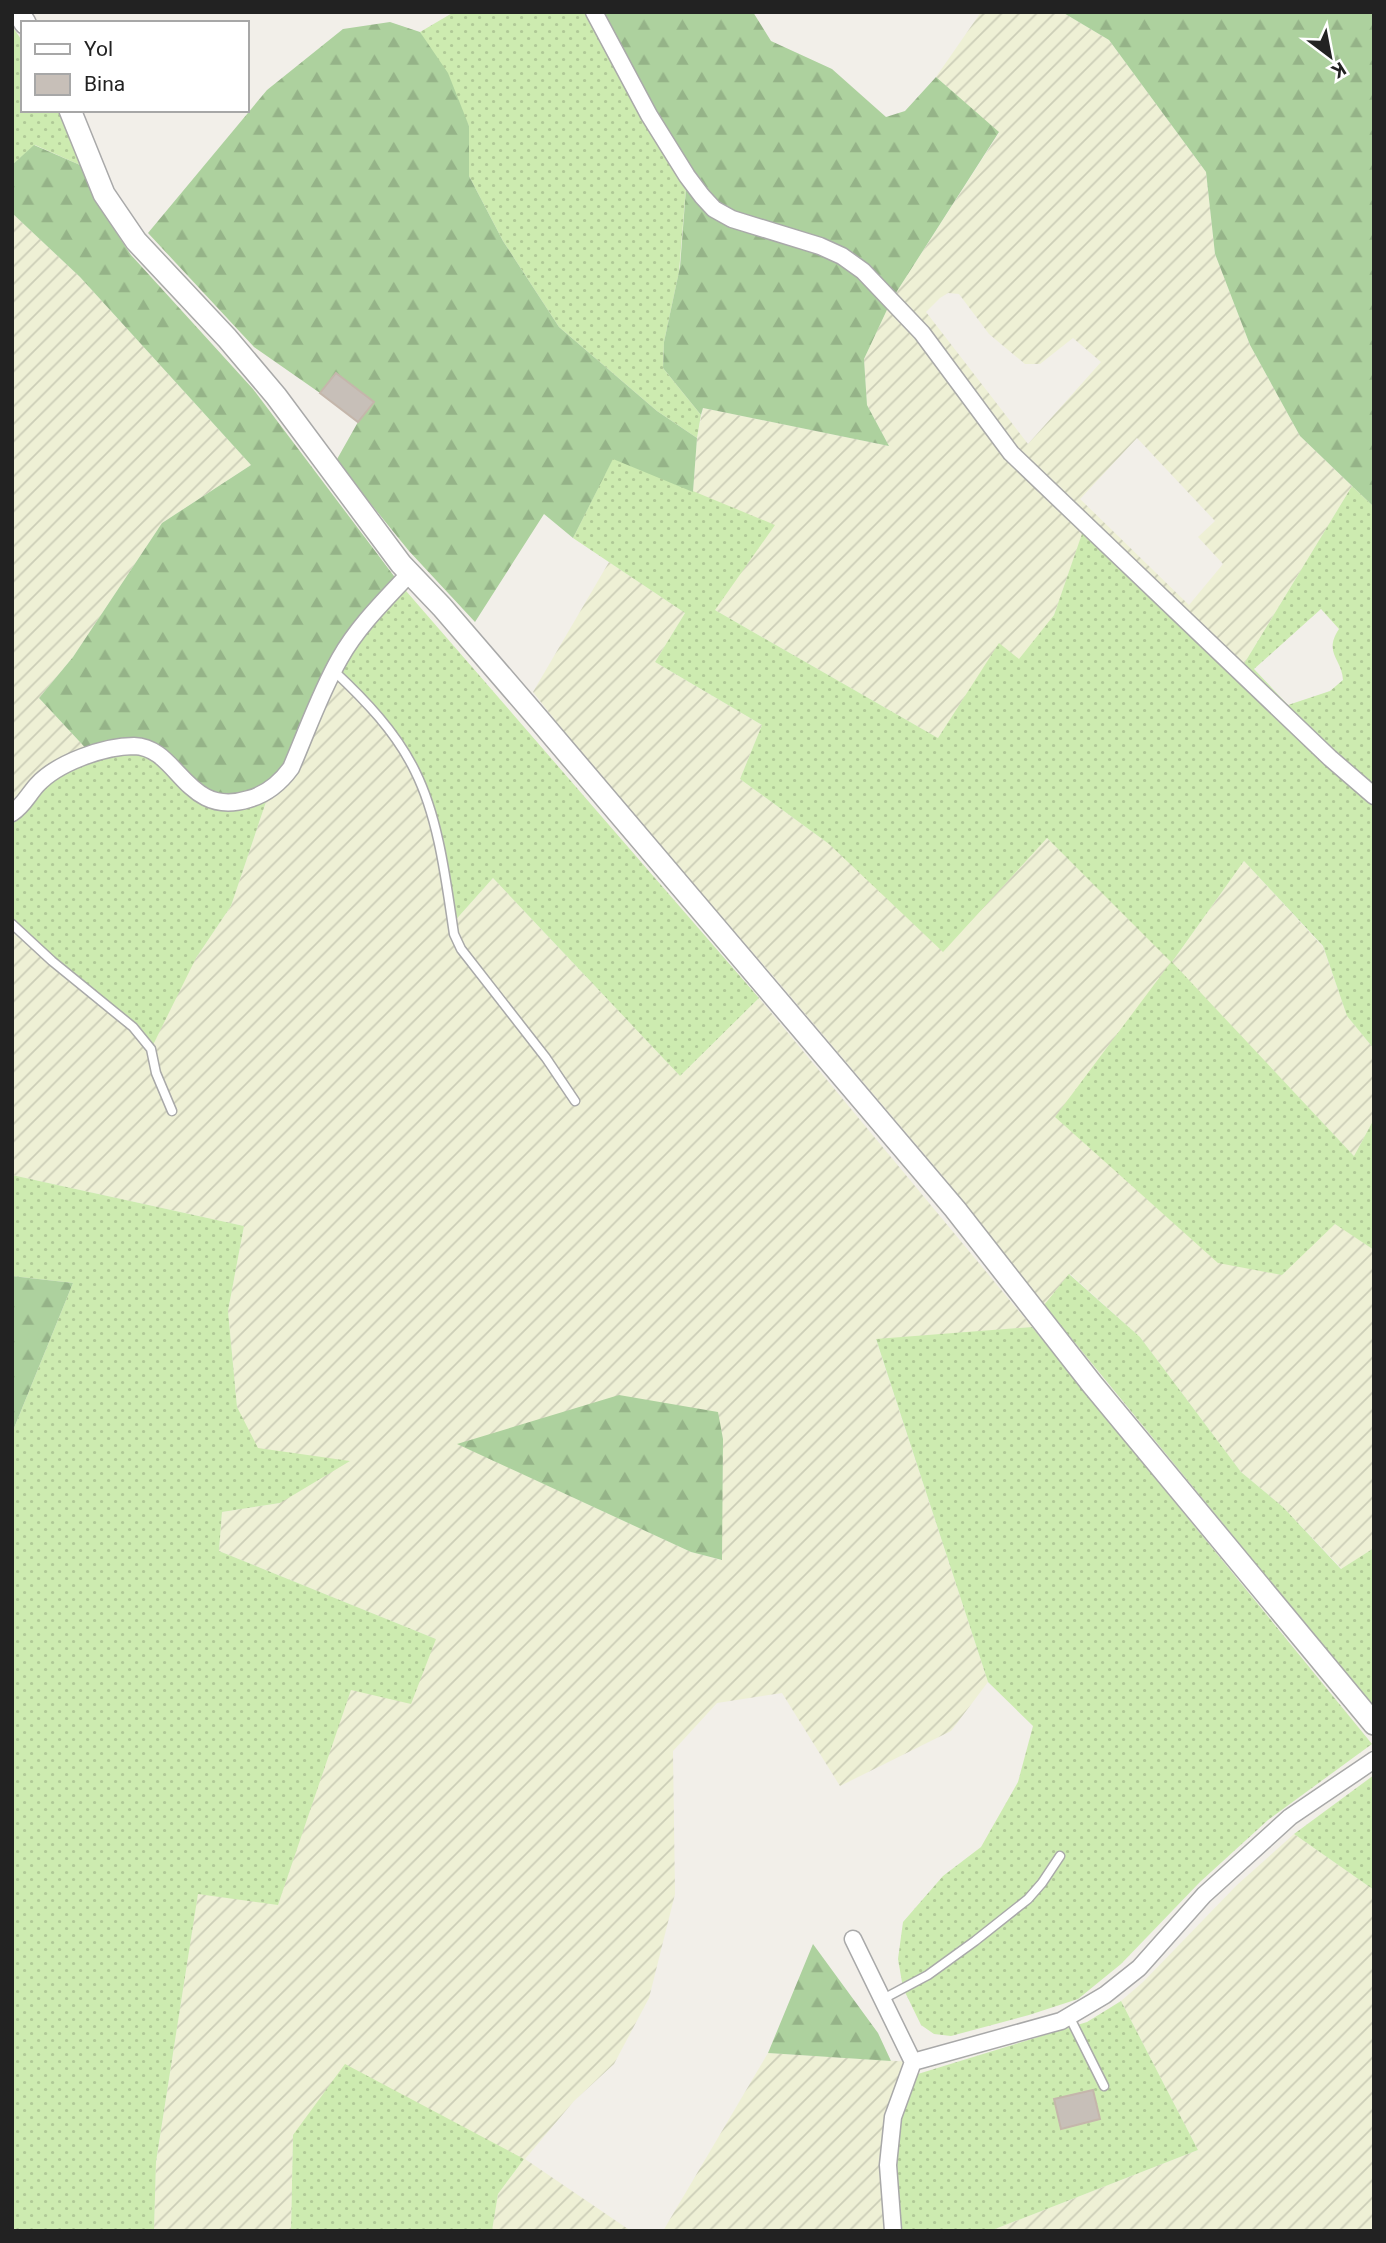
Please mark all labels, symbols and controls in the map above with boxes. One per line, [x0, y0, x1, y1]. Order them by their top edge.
legend [21, 21, 248, 112]
north arrow [1295, 21, 1365, 91]
text: Yol [84, 37, 113, 61]
text: K [1327, 57, 1350, 83]
text: Bina [84, 72, 125, 96]

